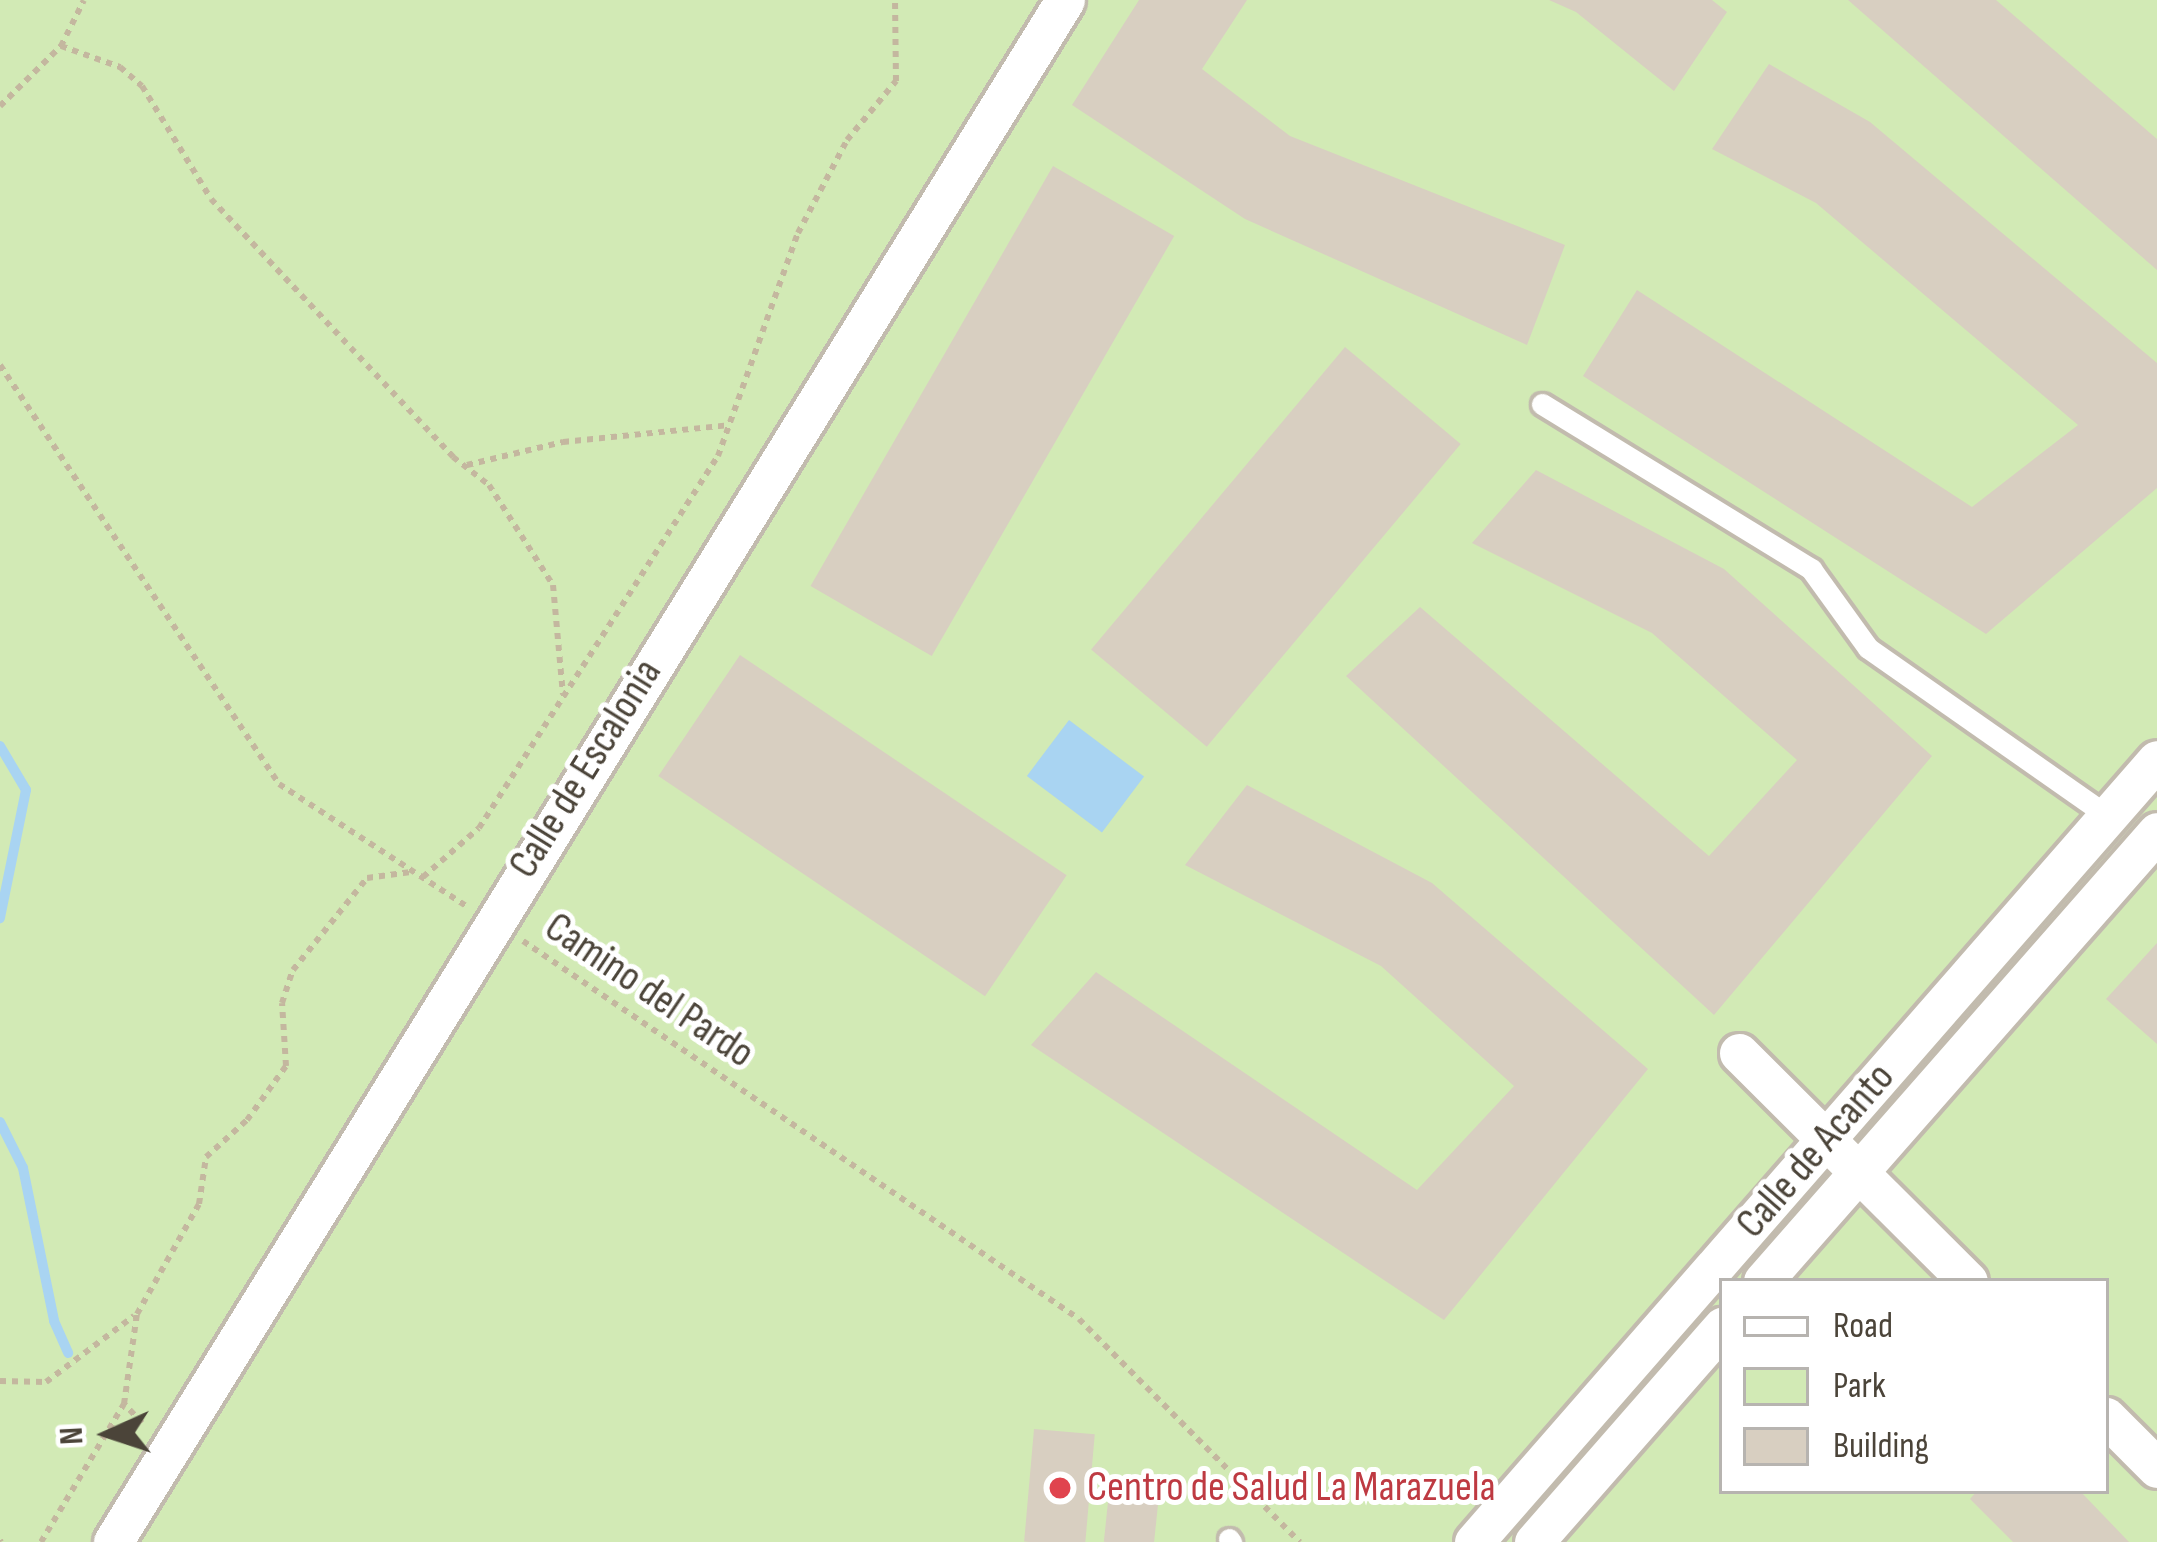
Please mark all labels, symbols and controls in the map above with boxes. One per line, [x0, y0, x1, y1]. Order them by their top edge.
street label: Calle de Escalonia [499, 650, 673, 888]
street label: Camino del Pardo [535, 903, 763, 1079]
street label: Calle de Acanto [1726, 1053, 1906, 1249]
legend [1719, 1278, 2109, 1494]
text: Road [1833, 1305, 1893, 1348]
text: Park [1833, 1365, 1886, 1408]
north arrow [48, 1374, 168, 1494]
text: Building [1833, 1425, 1929, 1468]
text: N [52, 1426, 92, 1446]
place label: Centro de Salud La Marazuela [1087, 1463, 1496, 1513]
marker: Centro de Salud La Marazuela [1044, 1472, 1076, 1504]

